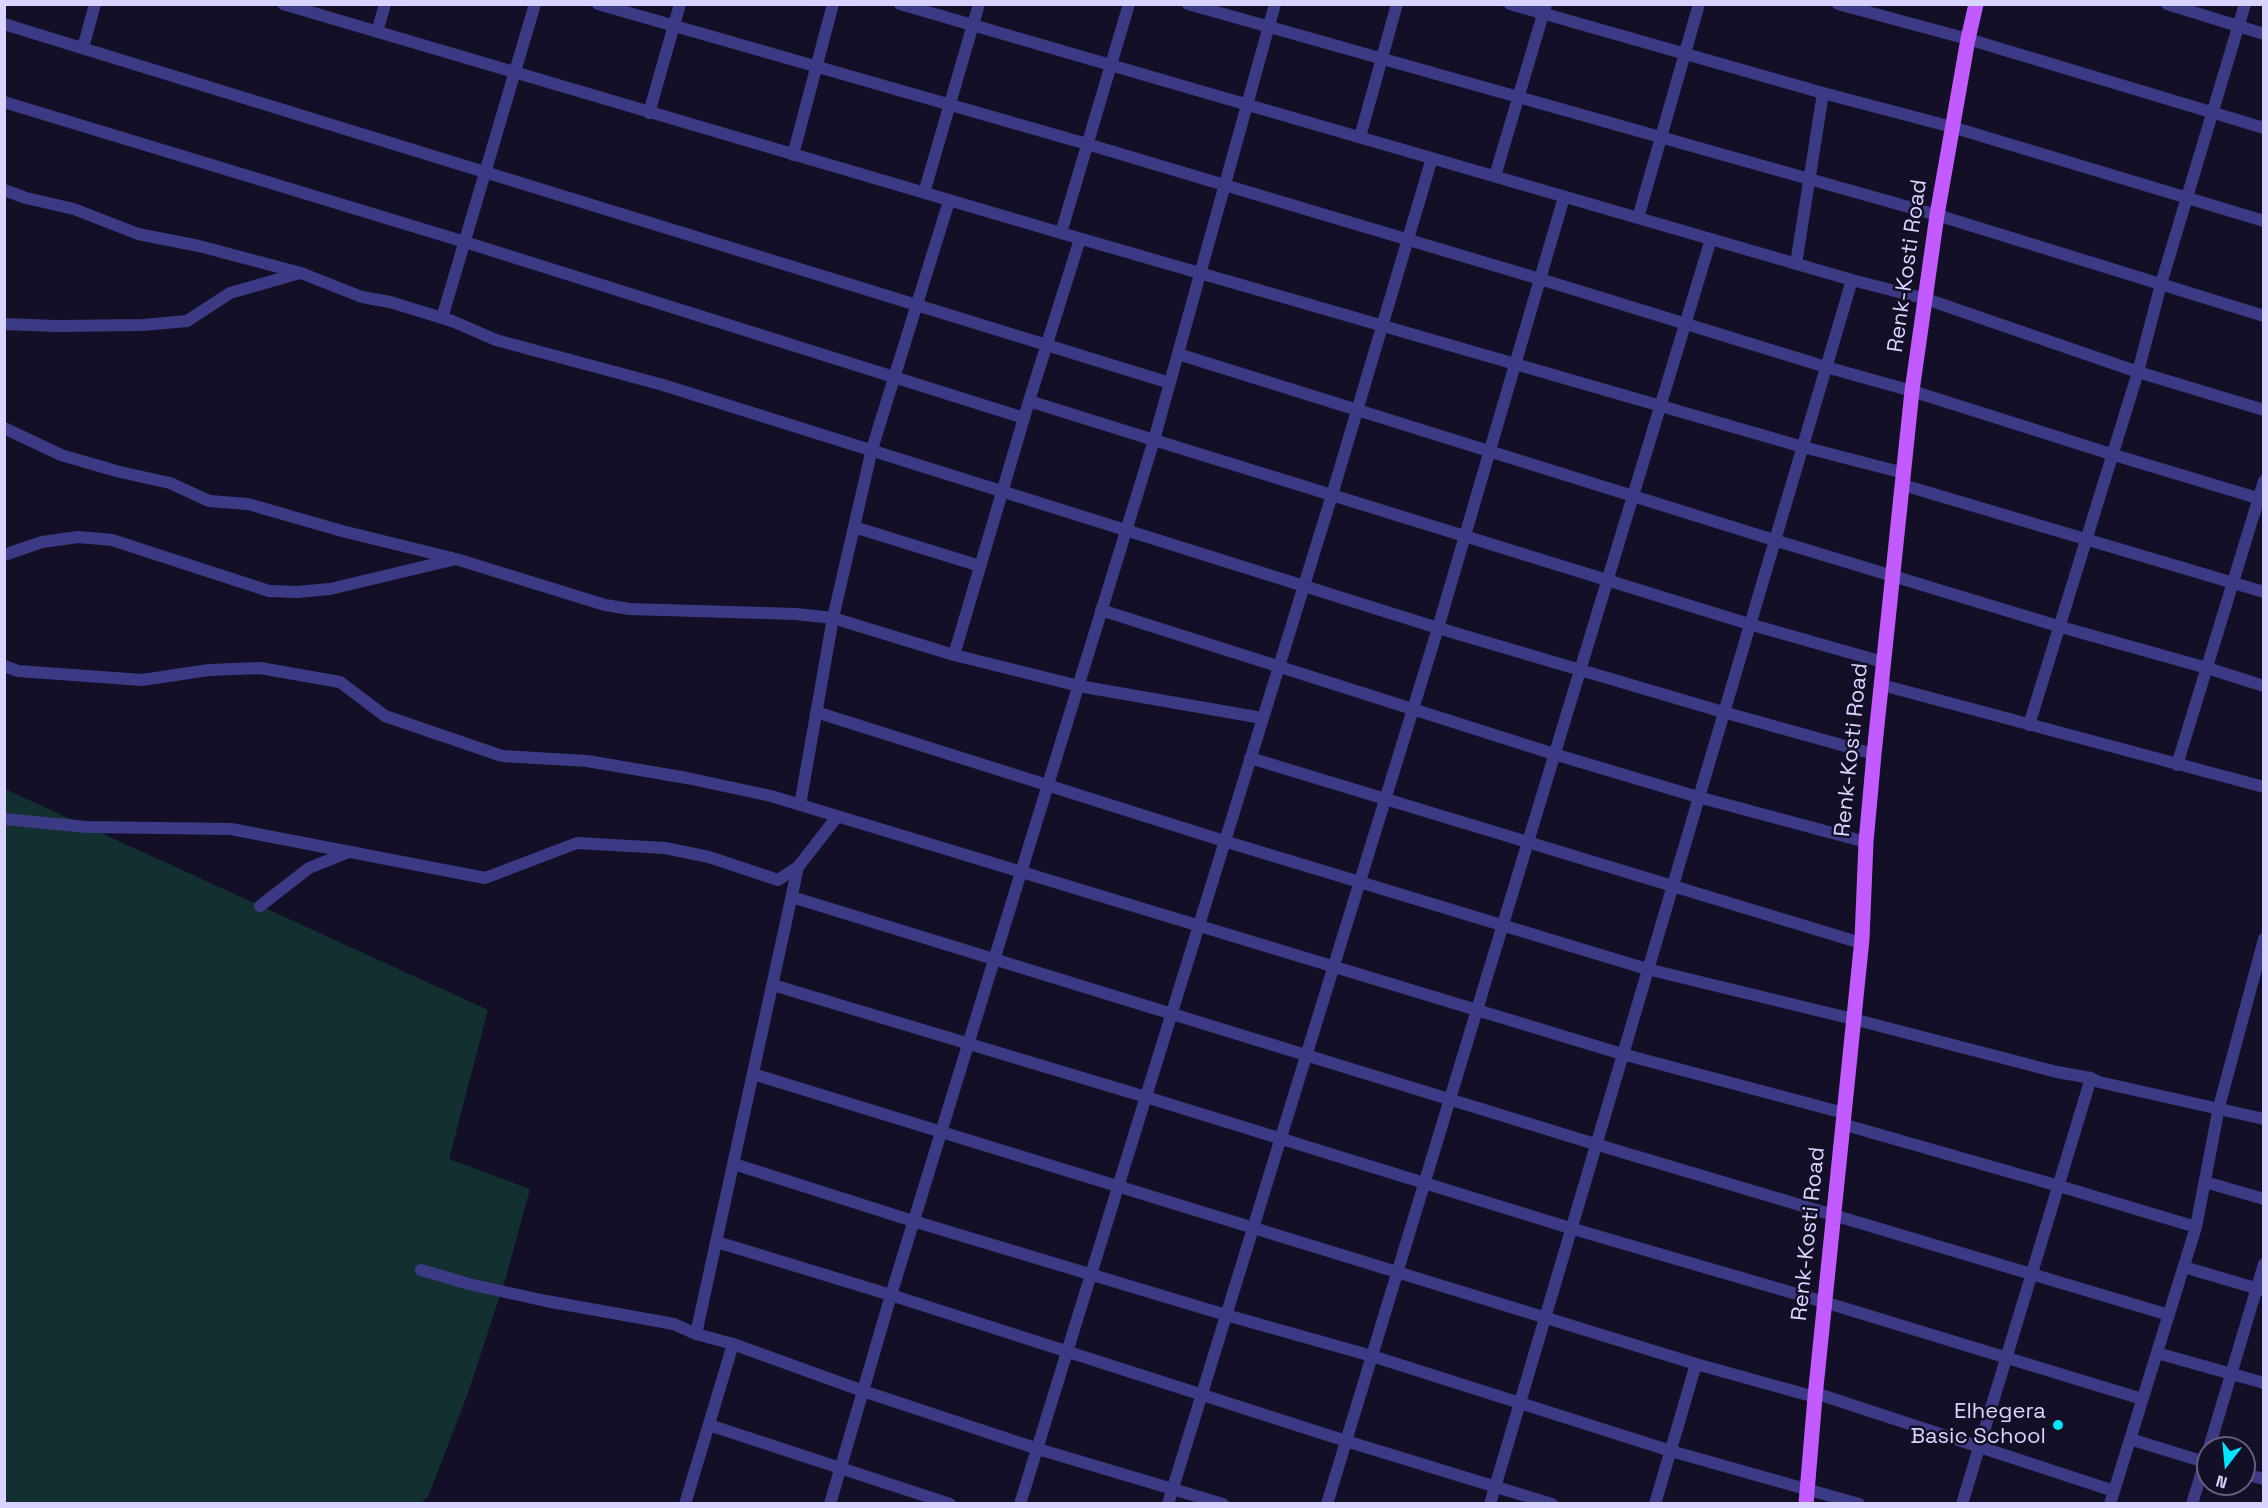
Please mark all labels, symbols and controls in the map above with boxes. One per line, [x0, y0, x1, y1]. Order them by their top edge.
street label: Renk-Kosti Road [1883, 178, 1933, 354]
street label: Renk-Kosti Road [1830, 662, 1874, 838]
street label: Renk-Kosti Road [1787, 1146, 1831, 1322]
place label: Elhegera Basic School [1910, 1399, 2046, 1450]
marker: Elhegera Basic School [2051, 1418, 2065, 1432]
north arrow [2196, 1436, 2256, 1496]
text: N [2213, 1470, 2230, 1493]

